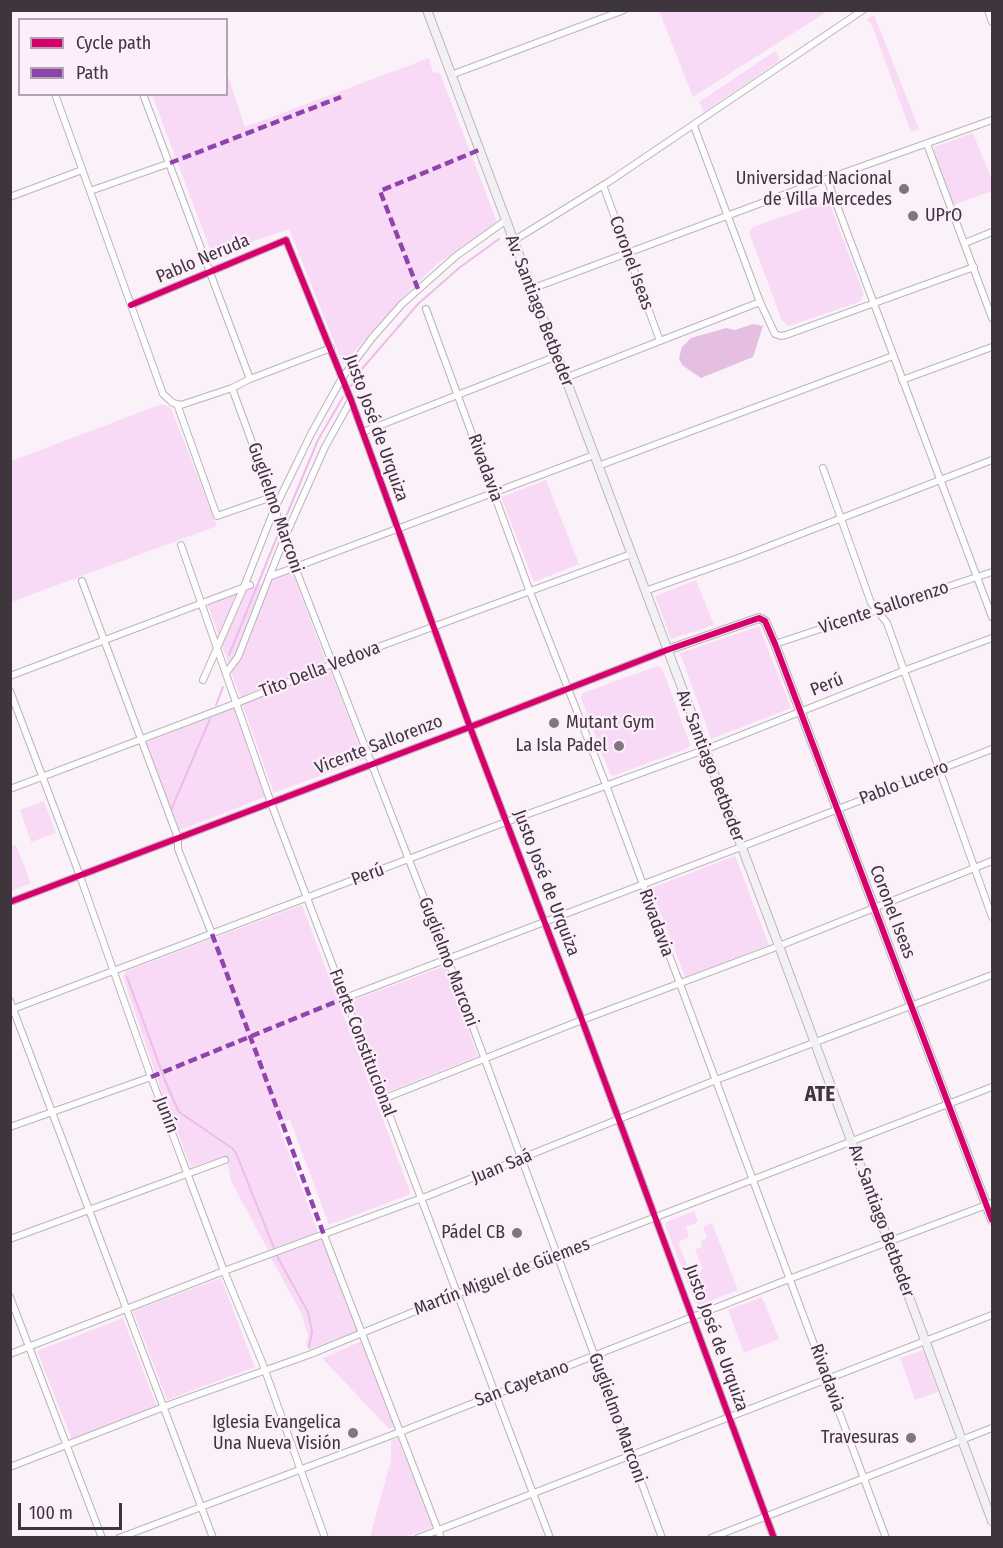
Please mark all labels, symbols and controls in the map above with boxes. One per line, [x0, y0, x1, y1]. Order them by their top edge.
legend [18, 18, 228, 96]
text: Cycle path [76, 32, 151, 54]
text: Path [76, 62, 109, 84]
place label: Universidad Nacional de Villa Mercedes [736, 168, 892, 210]
marker: Universidad Nacional de Villa Mercedes [897, 182, 911, 196]
place label: UPrO [925, 205, 962, 227]
marker: UPrO [906, 209, 920, 223]
street label: Coronel Iseas [604, 213, 658, 313]
street label: Pablo Neruda [153, 230, 253, 288]
street label: Av. Santiago Betbeder [500, 232, 578, 390]
street label: Justo José de Urquiza [339, 351, 413, 505]
street label: Rivadavia [463, 431, 507, 505]
street label: Guglielmo Marconi [243, 440, 307, 576]
street label: Vicente Sallorenzo [816, 577, 952, 639]
street label: Tito Della Vedova [257, 637, 383, 703]
street label: Perú [807, 669, 847, 701]
street label: Av. Santiago Betbeder [671, 687, 749, 845]
street label: Vicente Sallorenzo [312, 711, 446, 779]
place label: Mutant Gym [566, 712, 655, 734]
marker: Mutant Gym [547, 716, 561, 730]
place label: La Isla Padel [515, 735, 607, 757]
marker: La Isla Padel [612, 739, 626, 753]
street label: Pablo Lucero [856, 756, 952, 810]
street label: Justo José de Urquiza [508, 807, 584, 959]
street label: Perú [349, 859, 387, 891]
street label: Coronel Iseas [864, 862, 920, 962]
street label: Rivadavia [634, 886, 678, 960]
street label: Guglielmo Marconi [413, 894, 483, 1030]
street label: Fuerte Constitucional [324, 966, 400, 1120]
district label: ATE [805, 1082, 835, 1108]
street label: Junín [149, 1093, 183, 1137]
street label: Av. Santiago Betbeder [843, 1142, 919, 1300]
street label: Juan Saá [469, 1145, 535, 1189]
place label: Pádel CB [441, 1222, 505, 1244]
marker: Pádel CB [510, 1226, 524, 1240]
street label: Martín Miguel de Güemes [411, 1233, 593, 1321]
street label: Justo José de Urquiza [679, 1261, 753, 1415]
street label: Rivadavia [805, 1341, 849, 1415]
street label: Guglielmo Marconi [583, 1350, 651, 1486]
street label: San Cayetano [472, 1356, 572, 1412]
place label: Iglesia Evangelica Una Nueva Visión [212, 1412, 341, 1454]
marker: Iglesia Evangelica Una Nueva Visión [346, 1426, 360, 1440]
place label: Travesuras [821, 1427, 899, 1449]
marker: Travesuras [904, 1431, 918, 1445]
scale bar [21, 1491, 124, 1529]
text: 100 m [29, 1502, 73, 1524]

